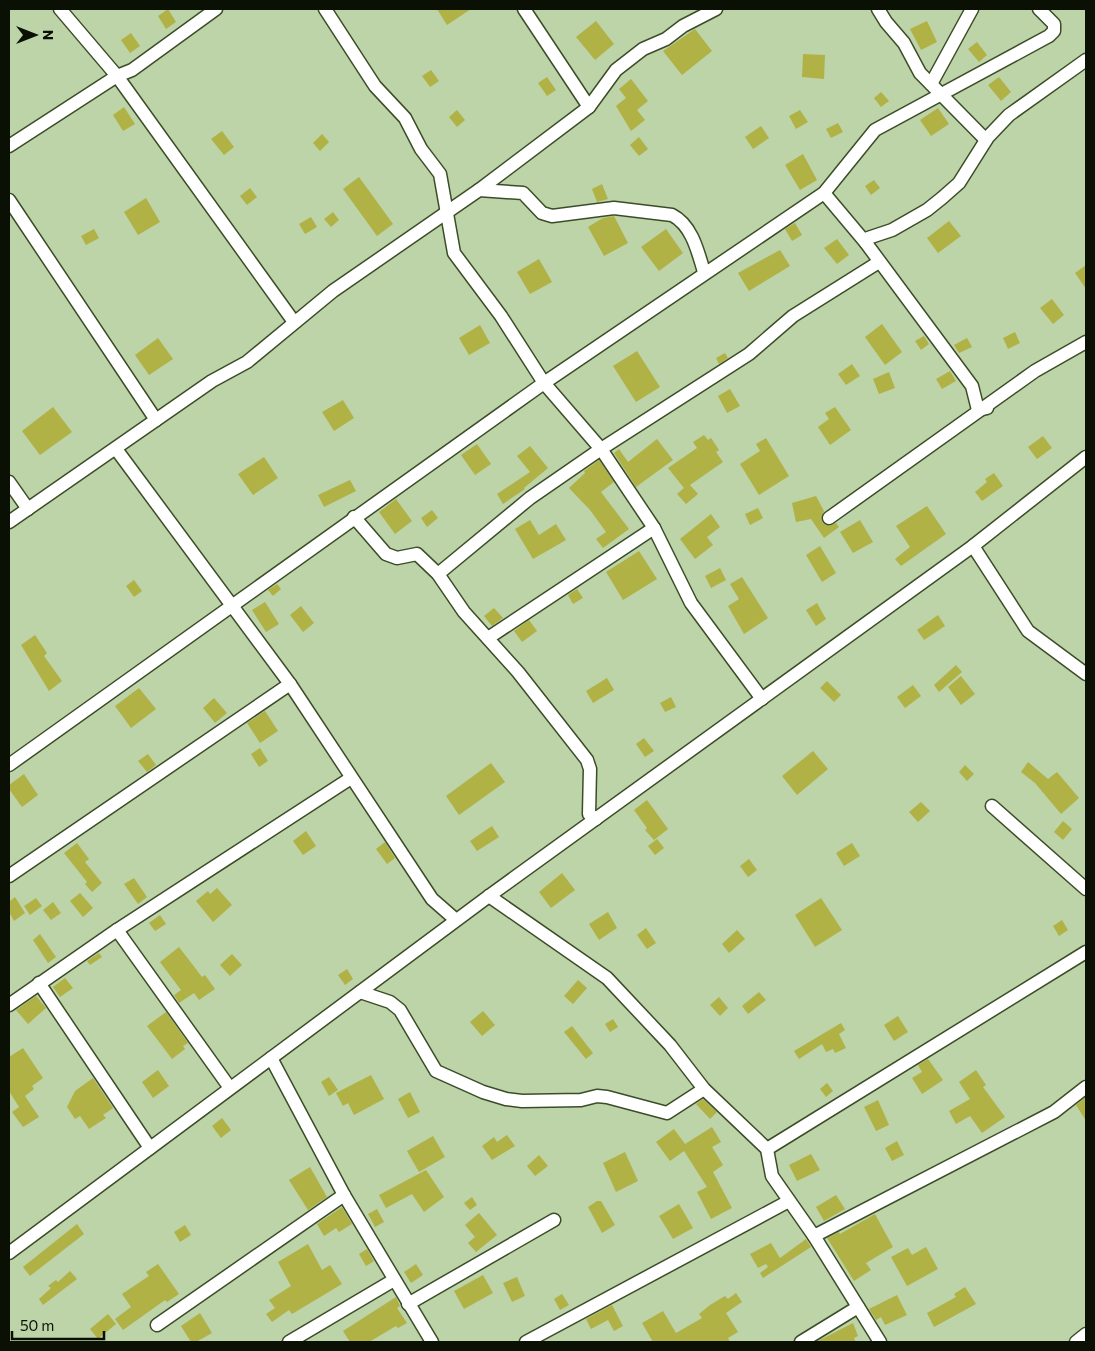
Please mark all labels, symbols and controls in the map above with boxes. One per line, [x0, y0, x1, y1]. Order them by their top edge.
north arrow [10, 10, 60, 60]
text: N [40, 30, 57, 40]
scale bar [12, 1308, 105, 1340]
text: 50 m [20, 1316, 54, 1334]

